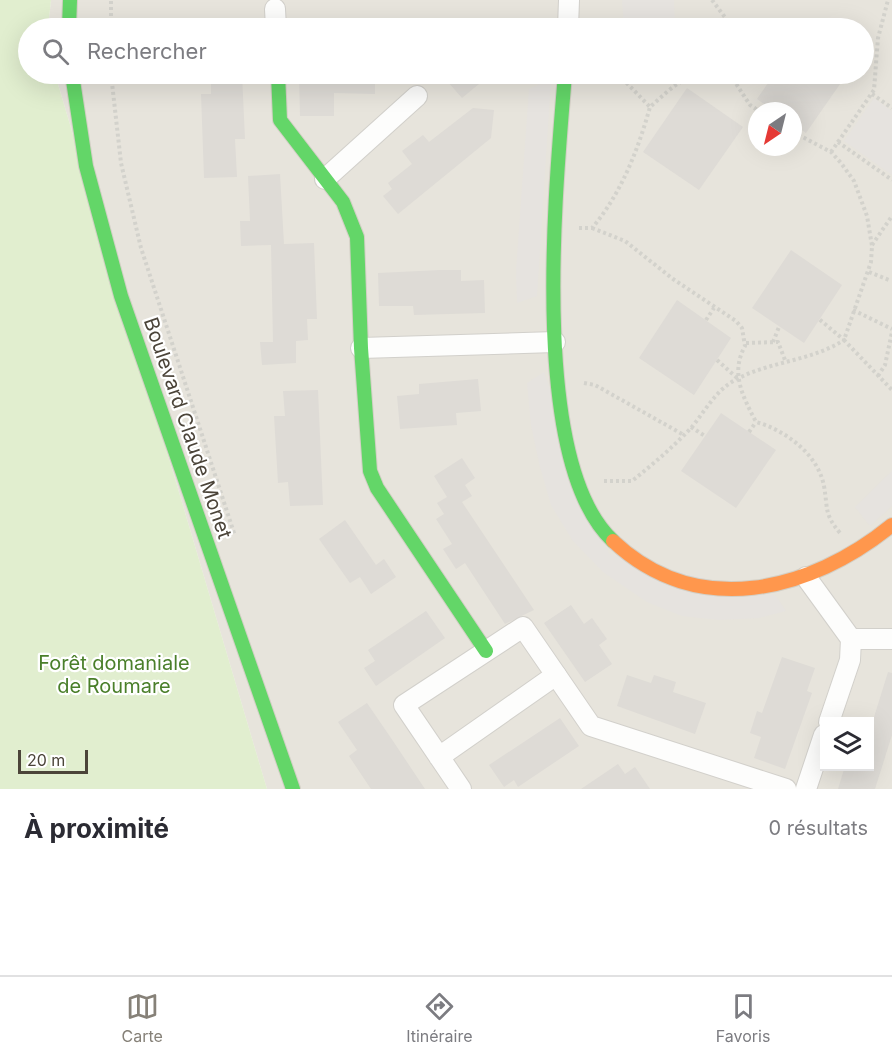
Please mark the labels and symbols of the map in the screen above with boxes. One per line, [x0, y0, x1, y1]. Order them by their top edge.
north arrow [748, 102, 802, 156]
street label: Boulevard Claude Monet [139, 314, 237, 542]
park label: Forêt domaniale de Roumare [38, 651, 190, 698]
scale bar [18, 747, 88, 774]

